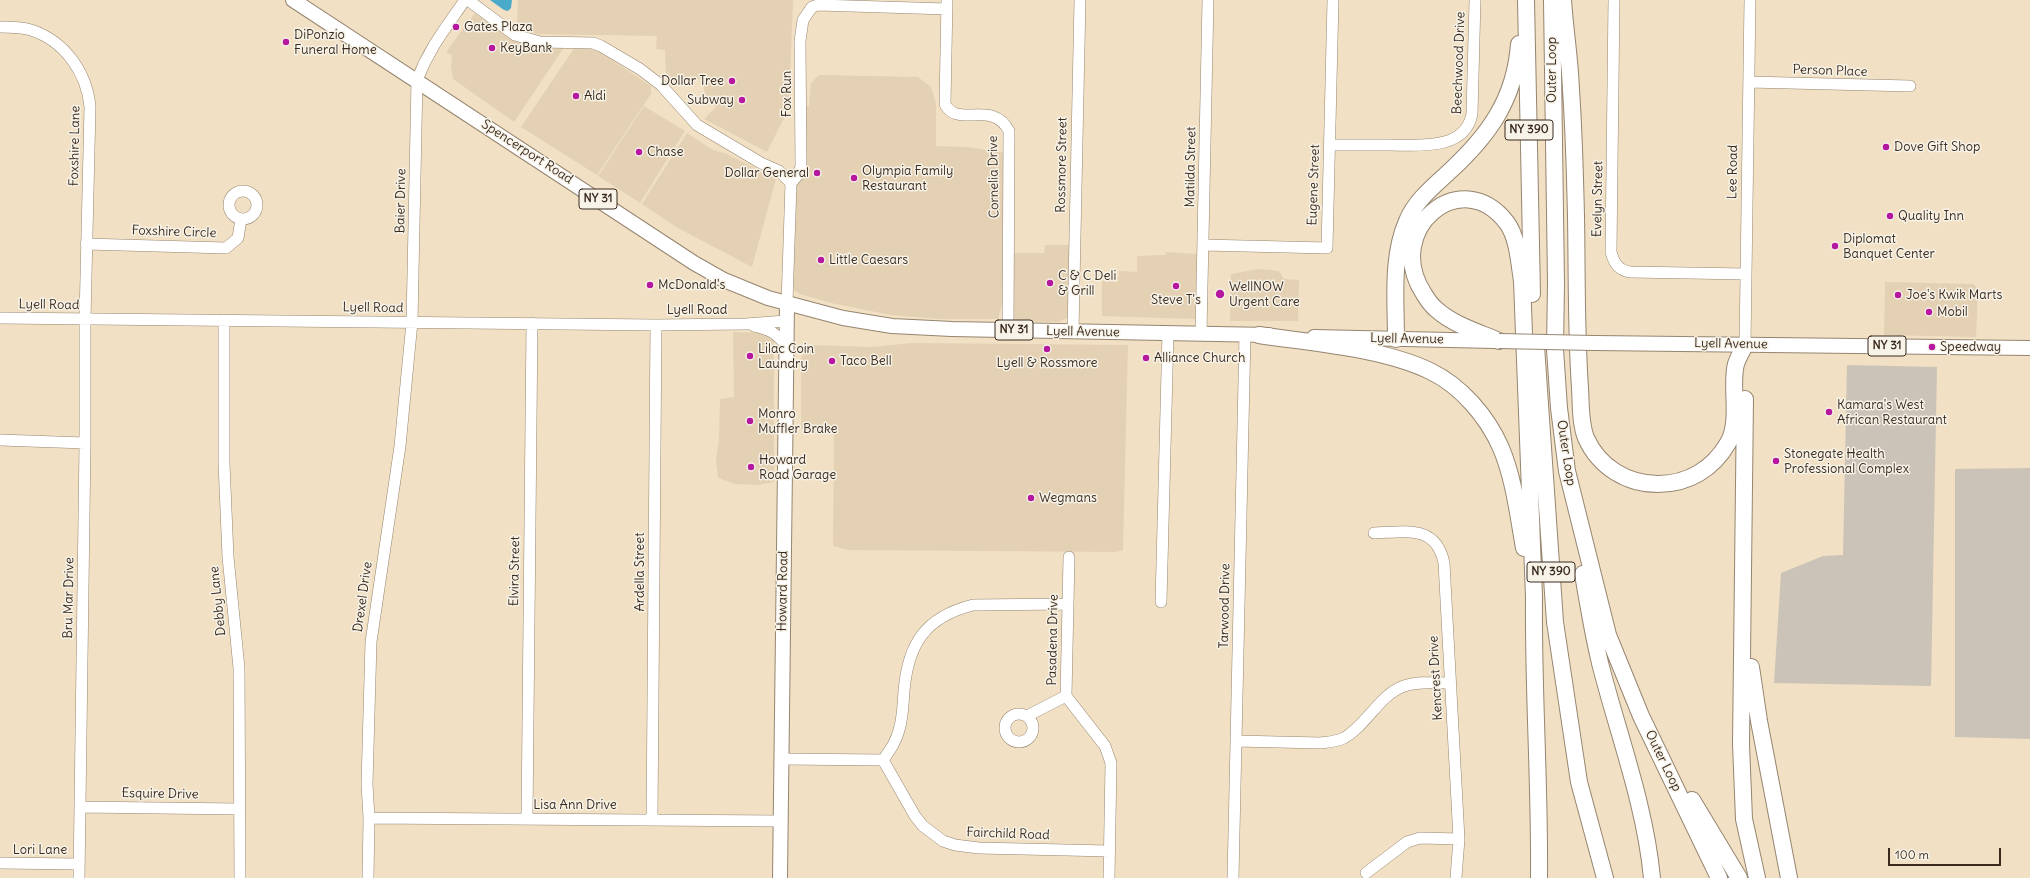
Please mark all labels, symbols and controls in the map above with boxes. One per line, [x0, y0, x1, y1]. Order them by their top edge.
street label: Beechwood Drive [1449, 11, 1469, 115]
place label: Gates Plaza [464, 19, 533, 35]
marker: Gates Plaza [451, 22, 461, 32]
place label: DiPonzio Funeral Home [294, 27, 377, 58]
marker: DiPonzio Funeral Home [281, 37, 291, 47]
street label: Outer Loop [1544, 37, 1560, 103]
place label: KeyBank [500, 40, 552, 56]
marker: KeyBank [487, 43, 497, 53]
street label: Person Place [1792, 62, 1868, 80]
street label: Fox Run [779, 71, 795, 117]
place label: Dollar Tree [661, 73, 724, 89]
marker: Dollar Tree [727, 76, 737, 86]
place label: Aldi [584, 88, 606, 104]
marker: Aldi [571, 91, 581, 101]
place label: Subway [687, 92, 734, 108]
marker: Subway [737, 95, 747, 105]
street label: Foxshire Lane [66, 106, 84, 186]
street label: Spencerport Road [478, 117, 576, 187]
street label: Rossmore Street [1053, 117, 1071, 213]
road number: NY 390 [1505, 120, 1553, 140]
street label: Matilda Street [1182, 126, 1200, 208]
street label: Cornelia Drive [985, 136, 1003, 218]
place label: Dove Gift Shop [1894, 139, 1980, 155]
marker: Dove Gift Shop [1881, 142, 1891, 152]
place label: Chase [647, 144, 683, 160]
street label: Eugene Street [1305, 144, 1323, 226]
street label: Lee Road [1725, 145, 1741, 199]
marker: Chase [634, 147, 644, 157]
street label: Evelyn Street [1590, 161, 1606, 237]
place label: Olympia Family Restaurant [862, 163, 953, 194]
place label: Dollar General [724, 165, 809, 181]
street label: Baier Drive [393, 168, 409, 234]
marker: Dollar General [812, 168, 822, 178]
marker: Olympia Family Restaurant [849, 173, 859, 183]
road number: NY 31 [579, 189, 617, 209]
place label: Quality Inn [1898, 208, 1964, 224]
marker: Quality Inn [1885, 211, 1895, 221]
street label: Foxshire Circle [131, 223, 217, 241]
place label: Diplomat Banquet Center [1843, 231, 1935, 262]
marker: Diplomat Banquet Center [1830, 241, 1840, 251]
place label: Little Caesars [829, 252, 908, 268]
marker: Little Caesars [816, 255, 826, 265]
place label: C & C Deli & Grill [1058, 268, 1116, 299]
place label: McDonald's [658, 277, 725, 293]
marker: C & C Deli & Grill [1045, 278, 1055, 288]
place label: WellNOW Urgent Care [1229, 279, 1300, 310]
marker: McDonald's [645, 280, 655, 290]
marker: Steve T's [1171, 281, 1181, 291]
place label: Joe's Kwik Marts [1906, 287, 2002, 303]
marker: WellNOW Urgent Care [1214, 288, 1226, 300]
marker: Joe's Kwik Marts [1893, 290, 1903, 300]
place label: Steve T's [1151, 292, 1201, 308]
street label: Lyell Road [19, 297, 79, 313]
street label: Lyell Road [343, 300, 403, 316]
street label: Lyell Road [667, 302, 727, 318]
place label: Mobil [1937, 304, 1968, 320]
marker: Mobil [1924, 307, 1934, 317]
road number: NY 31 [995, 320, 1033, 340]
street label: Lyell Avenue [1046, 324, 1120, 340]
street label: Lyell Avenue [1370, 331, 1444, 347]
street label: Lyell Avenue [1694, 336, 1768, 352]
road number: NY 31 [1868, 336, 1906, 356]
place label: Speedway [1940, 339, 2001, 355]
place label: Lilac Coin Laundry [758, 341, 814, 372]
marker: Speedway [1927, 342, 1937, 352]
marker: Lyell & Rossmore [1042, 344, 1052, 354]
place label: Alliance Church [1154, 350, 1245, 366]
marker: Lilac Coin Laundry [745, 351, 755, 361]
place label: Taco Bell [840, 353, 892, 369]
marker: Alliance Church [1141, 353, 1151, 363]
place label: Lyell & Rossmore [996, 355, 1098, 371]
marker: Taco Bell [827, 356, 837, 366]
place label: Kamara's West African Restaurant [1837, 397, 1947, 428]
place label: Monro Muffler Brake [758, 406, 838, 437]
marker: Kamara's West African Restaurant [1824, 407, 1834, 417]
marker: Monro Muffler Brake [745, 416, 755, 426]
street label: Outer Loop [1553, 419, 1579, 487]
place label: Stonegate Health Professional Complex [1784, 446, 1909, 477]
place label: Howard Road Garage [759, 452, 836, 483]
marker: Stonegate Health Professional Complex [1771, 456, 1781, 466]
marker: Howard Road Garage [746, 462, 756, 472]
place label: Wegmans [1039, 490, 1097, 506]
marker: Wegmans [1026, 493, 1036, 503]
street label: Ardella Street [632, 532, 648, 612]
street label: Elvira Street [507, 536, 523, 606]
street label: Howard Road [774, 551, 792, 631]
street label: Bru Mar Drive [60, 557, 78, 639]
street label: Drexel Drive [350, 561, 376, 633]
road number: NY 390 [1527, 562, 1575, 582]
street label: Tarwood Drive [1216, 563, 1234, 649]
street label: Debby Lane [207, 565, 229, 637]
street label: Pasadena Drive [1044, 594, 1062, 686]
street label: Kencrest Drive [1426, 635, 1446, 721]
street label: Outer Loop [1641, 728, 1685, 794]
street label: Esquire Drive [121, 786, 199, 802]
street label: Lisa Ann Drive [533, 797, 617, 813]
street label: Fairchild Road [966, 825, 1050, 843]
scale bar [1890, 840, 2003, 866]
street label: Lori Lane [13, 842, 67, 858]
text: 100 m [1895, 847, 1929, 862]

